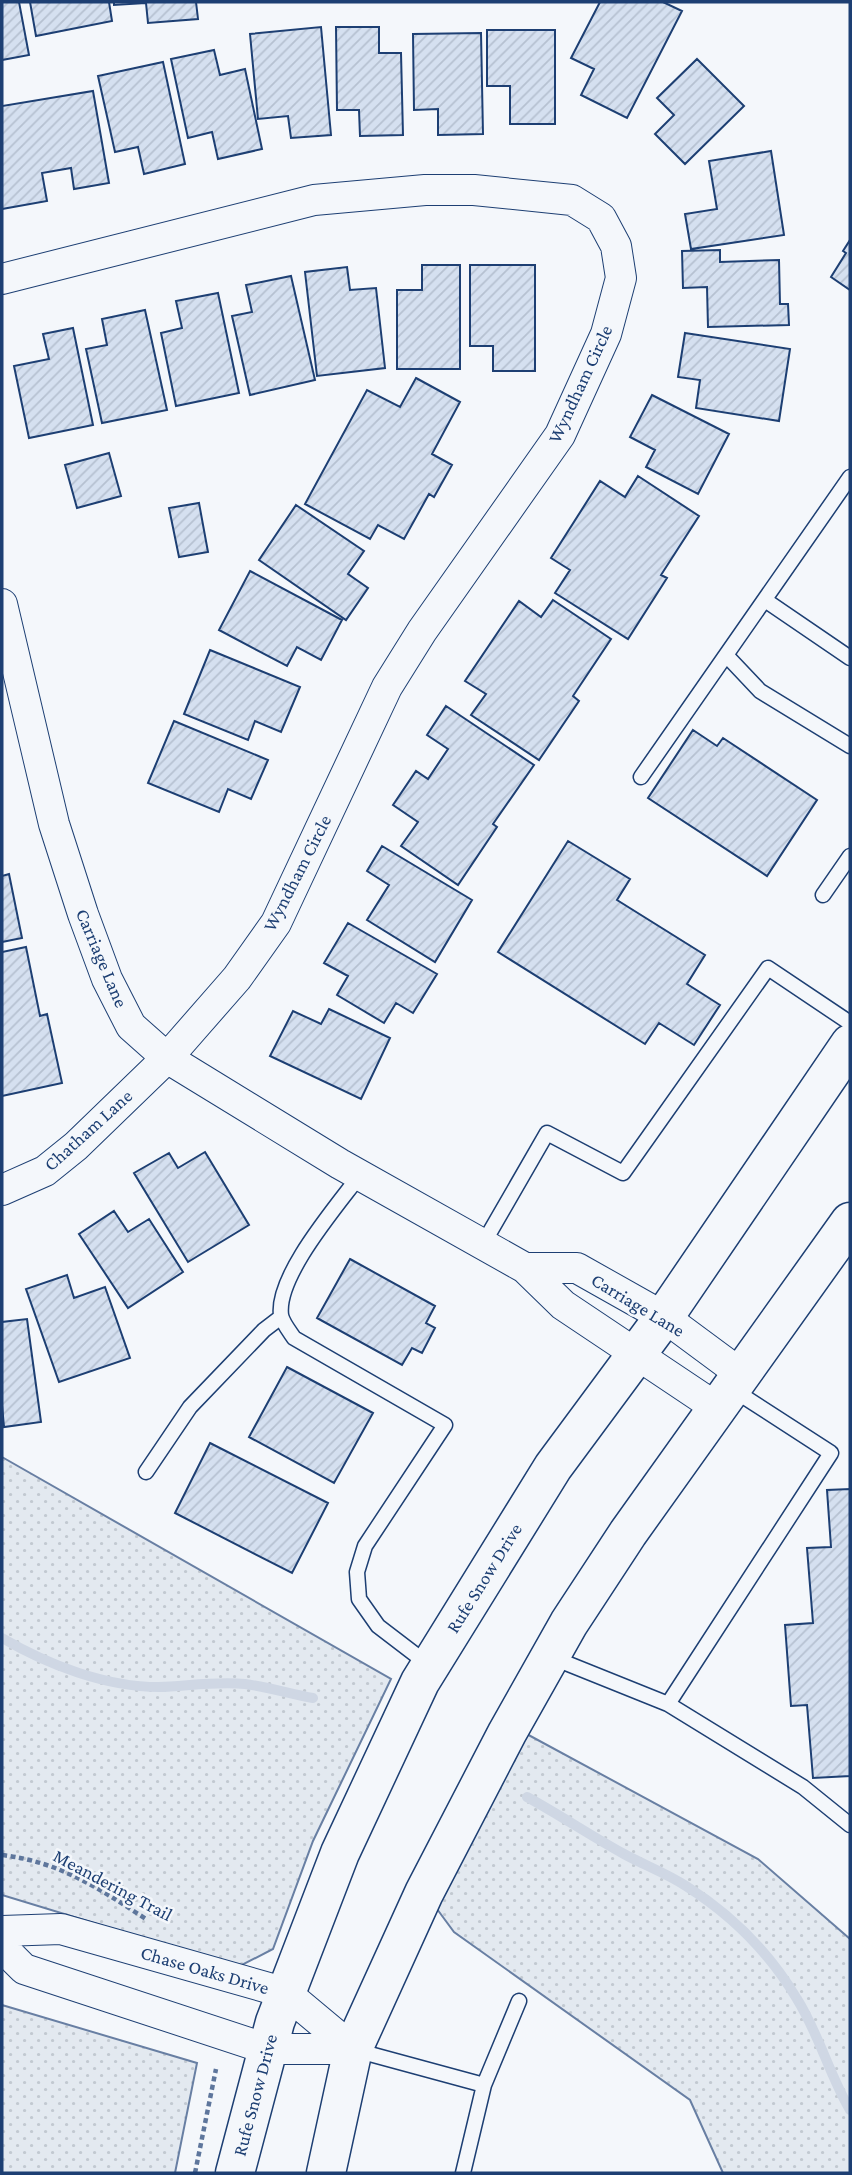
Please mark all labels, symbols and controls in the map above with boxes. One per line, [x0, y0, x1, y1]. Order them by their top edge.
street label: Wyndham Circle [544, 322, 616, 446]
street label: Wyndham Circle [259, 811, 335, 935]
street label: Carriage Lane [72, 906, 132, 1010]
street label: Chatham Lane [40, 1085, 136, 1175]
street label: Carriage Lane [588, 1269, 688, 1341]
street label: Rufe Snow Drive [442, 1519, 526, 1637]
street label: Meandering Trail [50, 1845, 176, 1925]
street label: Chase Oaks Drive [138, 1942, 272, 1998]
street label: Rufe Snow Drive [229, 2032, 281, 2158]

